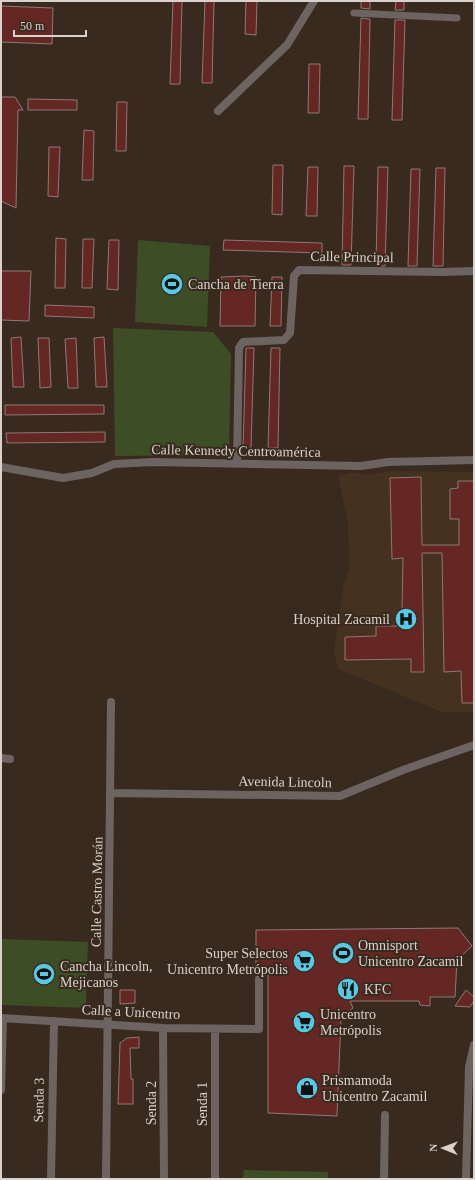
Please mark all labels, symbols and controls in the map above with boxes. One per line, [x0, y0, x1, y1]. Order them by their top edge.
scale bar [14, 12, 86, 38]
text: 50 m [20, 19, 45, 33]
street label: Calle Principal [310, 249, 394, 265]
sports icon: Cancha de Tierra [159, 271, 185, 297]
place label: Cancha de Tierra [188, 277, 284, 292]
street label: Calle Kennedy Centroamérica [151, 442, 322, 460]
hospital icon: Hospital Zacamil [393, 606, 419, 632]
place label: Hospital Zacamil [293, 612, 390, 627]
street label: Avenida Lincoln [238, 774, 332, 790]
street label: Calle Castro Morán [89, 837, 105, 947]
place label: Omnisport Unicentro Zacamil [358, 938, 463, 969]
sports icon: Omnisport Unicentro Zacamil [330, 940, 356, 966]
place label: Super Selectos Unicentro Metrópolis [167, 946, 288, 977]
supermarket icon: Super Selectos Unicentro Metrópolis [291, 948, 317, 974]
place label: Cancha Lincoln, Mejicanos [60, 959, 153, 990]
sports icon: Cancha Lincoln, Mejicanos [31, 961, 57, 987]
restaurant icon: KFC [335, 976, 361, 1002]
place label: KFC [364, 982, 391, 997]
street label: Calle a Unicentro [81, 1002, 181, 1022]
place label: Unicentro Metrópolis [320, 1007, 381, 1038]
supermarket icon: Unicentro Metrópolis [291, 1009, 317, 1035]
place label: Prismamoda Unicentro Zacamil [322, 1073, 427, 1104]
shop icon: Prismamoda Unicentro Zacamil [294, 1075, 320, 1101]
street label: Senda 3 [31, 1078, 47, 1122]
street label: Senda 2 [144, 1081, 159, 1125]
street label: Senda 1 [195, 1082, 210, 1126]
north arrow [423, 1128, 463, 1168]
text: N [427, 1144, 439, 1152]

